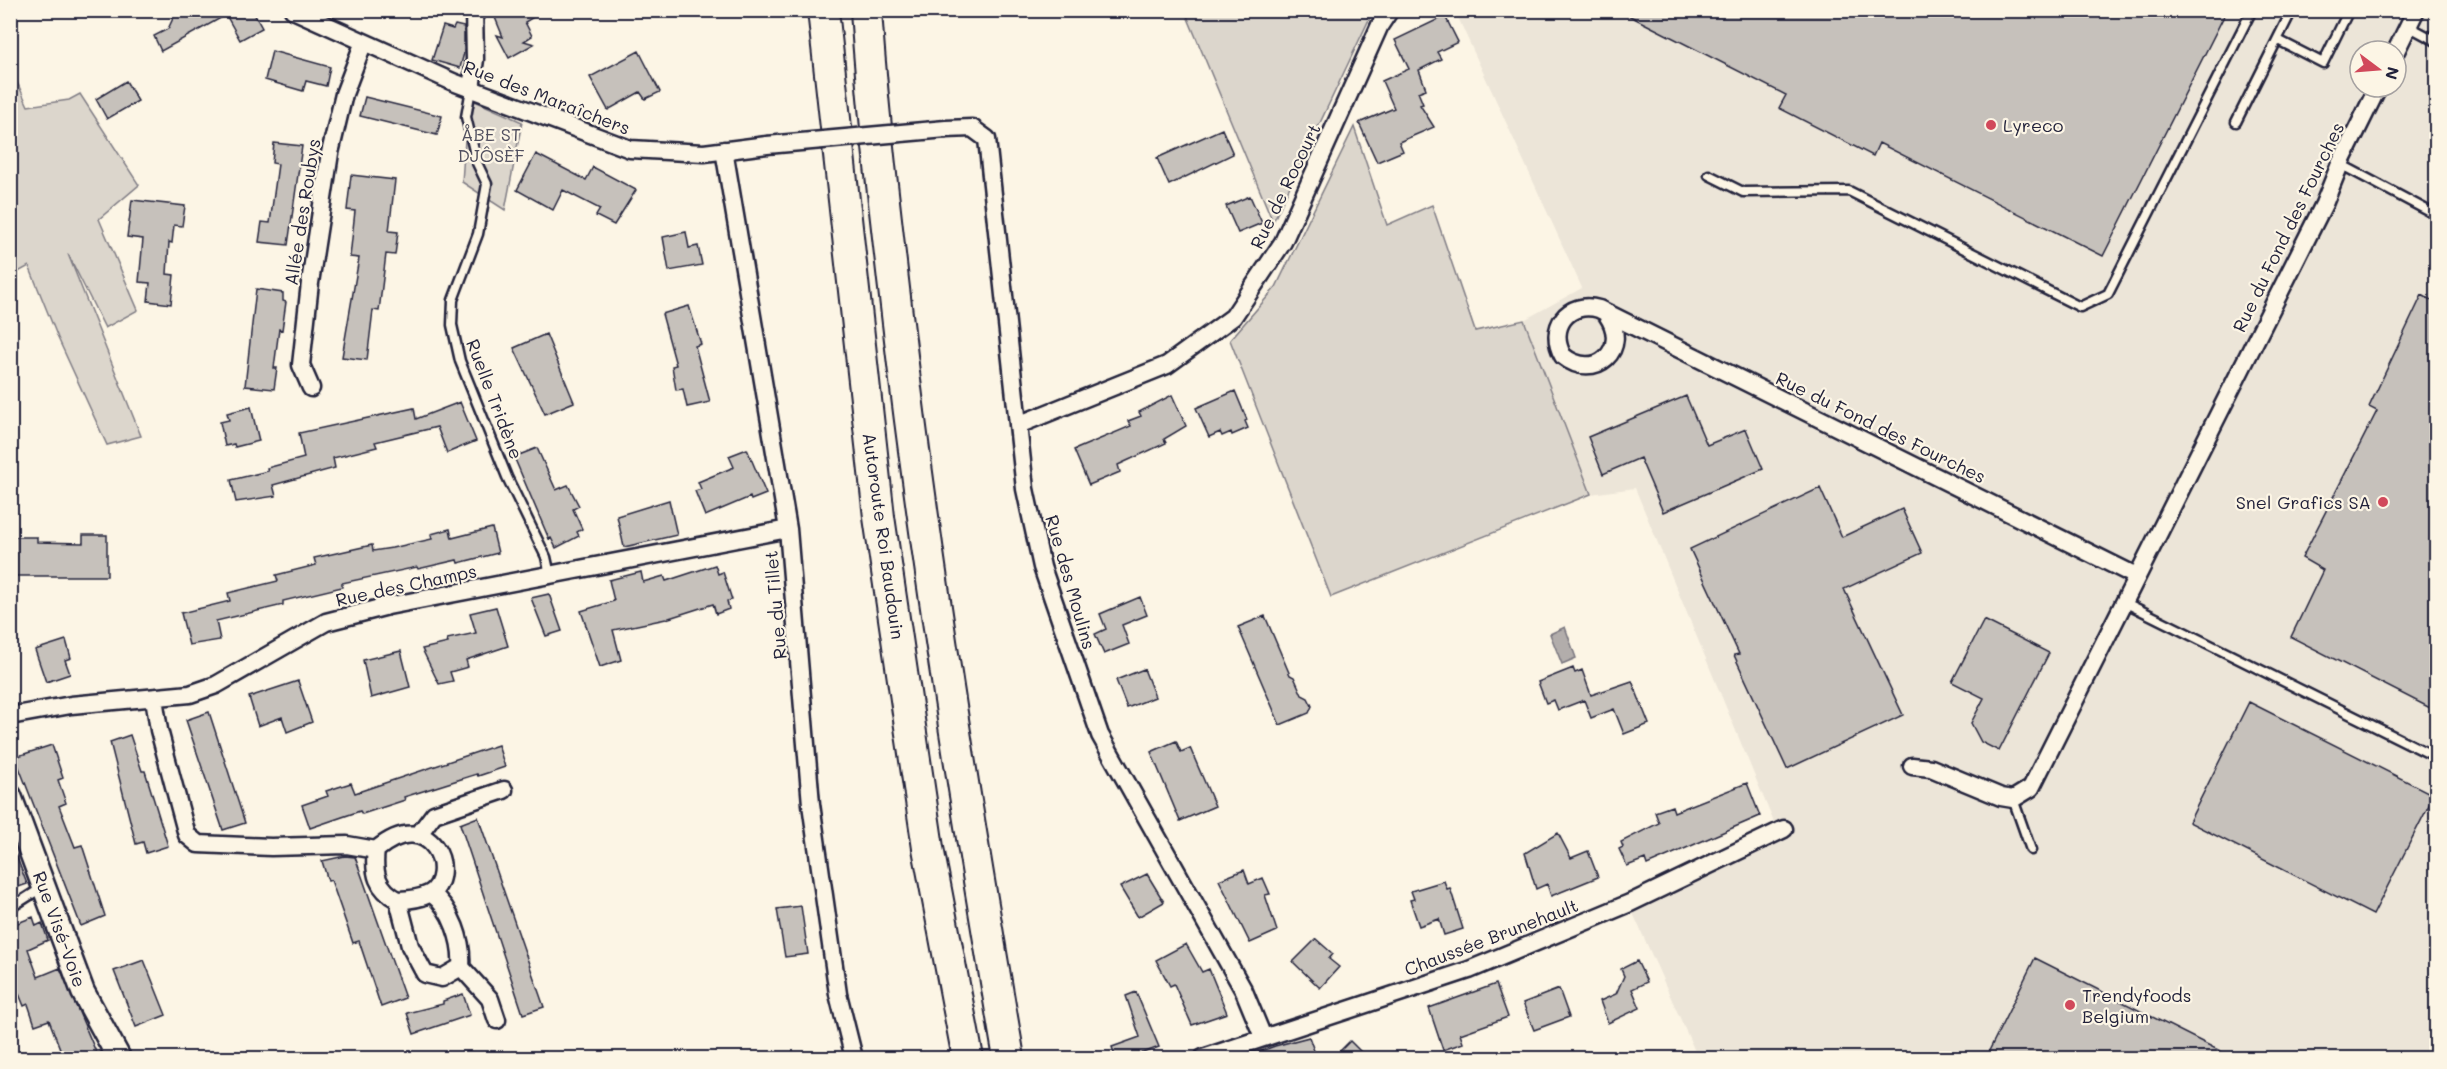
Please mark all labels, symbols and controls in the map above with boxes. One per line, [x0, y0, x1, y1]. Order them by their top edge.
north arrow [2348, 39, 2408, 99]
street label: Rue des Maraîchers [460, 54, 634, 140]
text: N [2381, 65, 2405, 82]
place label: Lyreco [2003, 113, 2064, 137]
marker: Lyreco [1984, 118, 1998, 132]
street label: Rue du Fond des Fourches [2227, 118, 2349, 336]
street label: Rue de Rocourt [1244, 119, 1326, 253]
park label: ÅBE ST DJÔSÈF [457, 122, 525, 167]
street label: Allée des Roubys [279, 137, 325, 287]
street label: Ruelle Tridène [461, 336, 529, 462]
street label: Rue du Fond des Fourches [1772, 366, 1990, 488]
street label: Autoroute Roi Baudouin [858, 431, 910, 641]
place label: Snel Grafics SA [2236, 490, 2371, 514]
marker: Snel Grafics SA [2376, 495, 2390, 509]
street label: Rue des Moulins [1040, 512, 1102, 652]
street label: Rue du Tillet [758, 550, 792, 660]
street label: Rue des Champs [333, 558, 479, 612]
street label: Rue Visé-Voie [28, 868, 92, 990]
street label: Chaussée Brunehault [1401, 893, 1581, 981]
place label: Trendyfoods Belgium [2082, 983, 2192, 1028]
marker: Trendyfoods Belgium [2063, 998, 2077, 1012]

